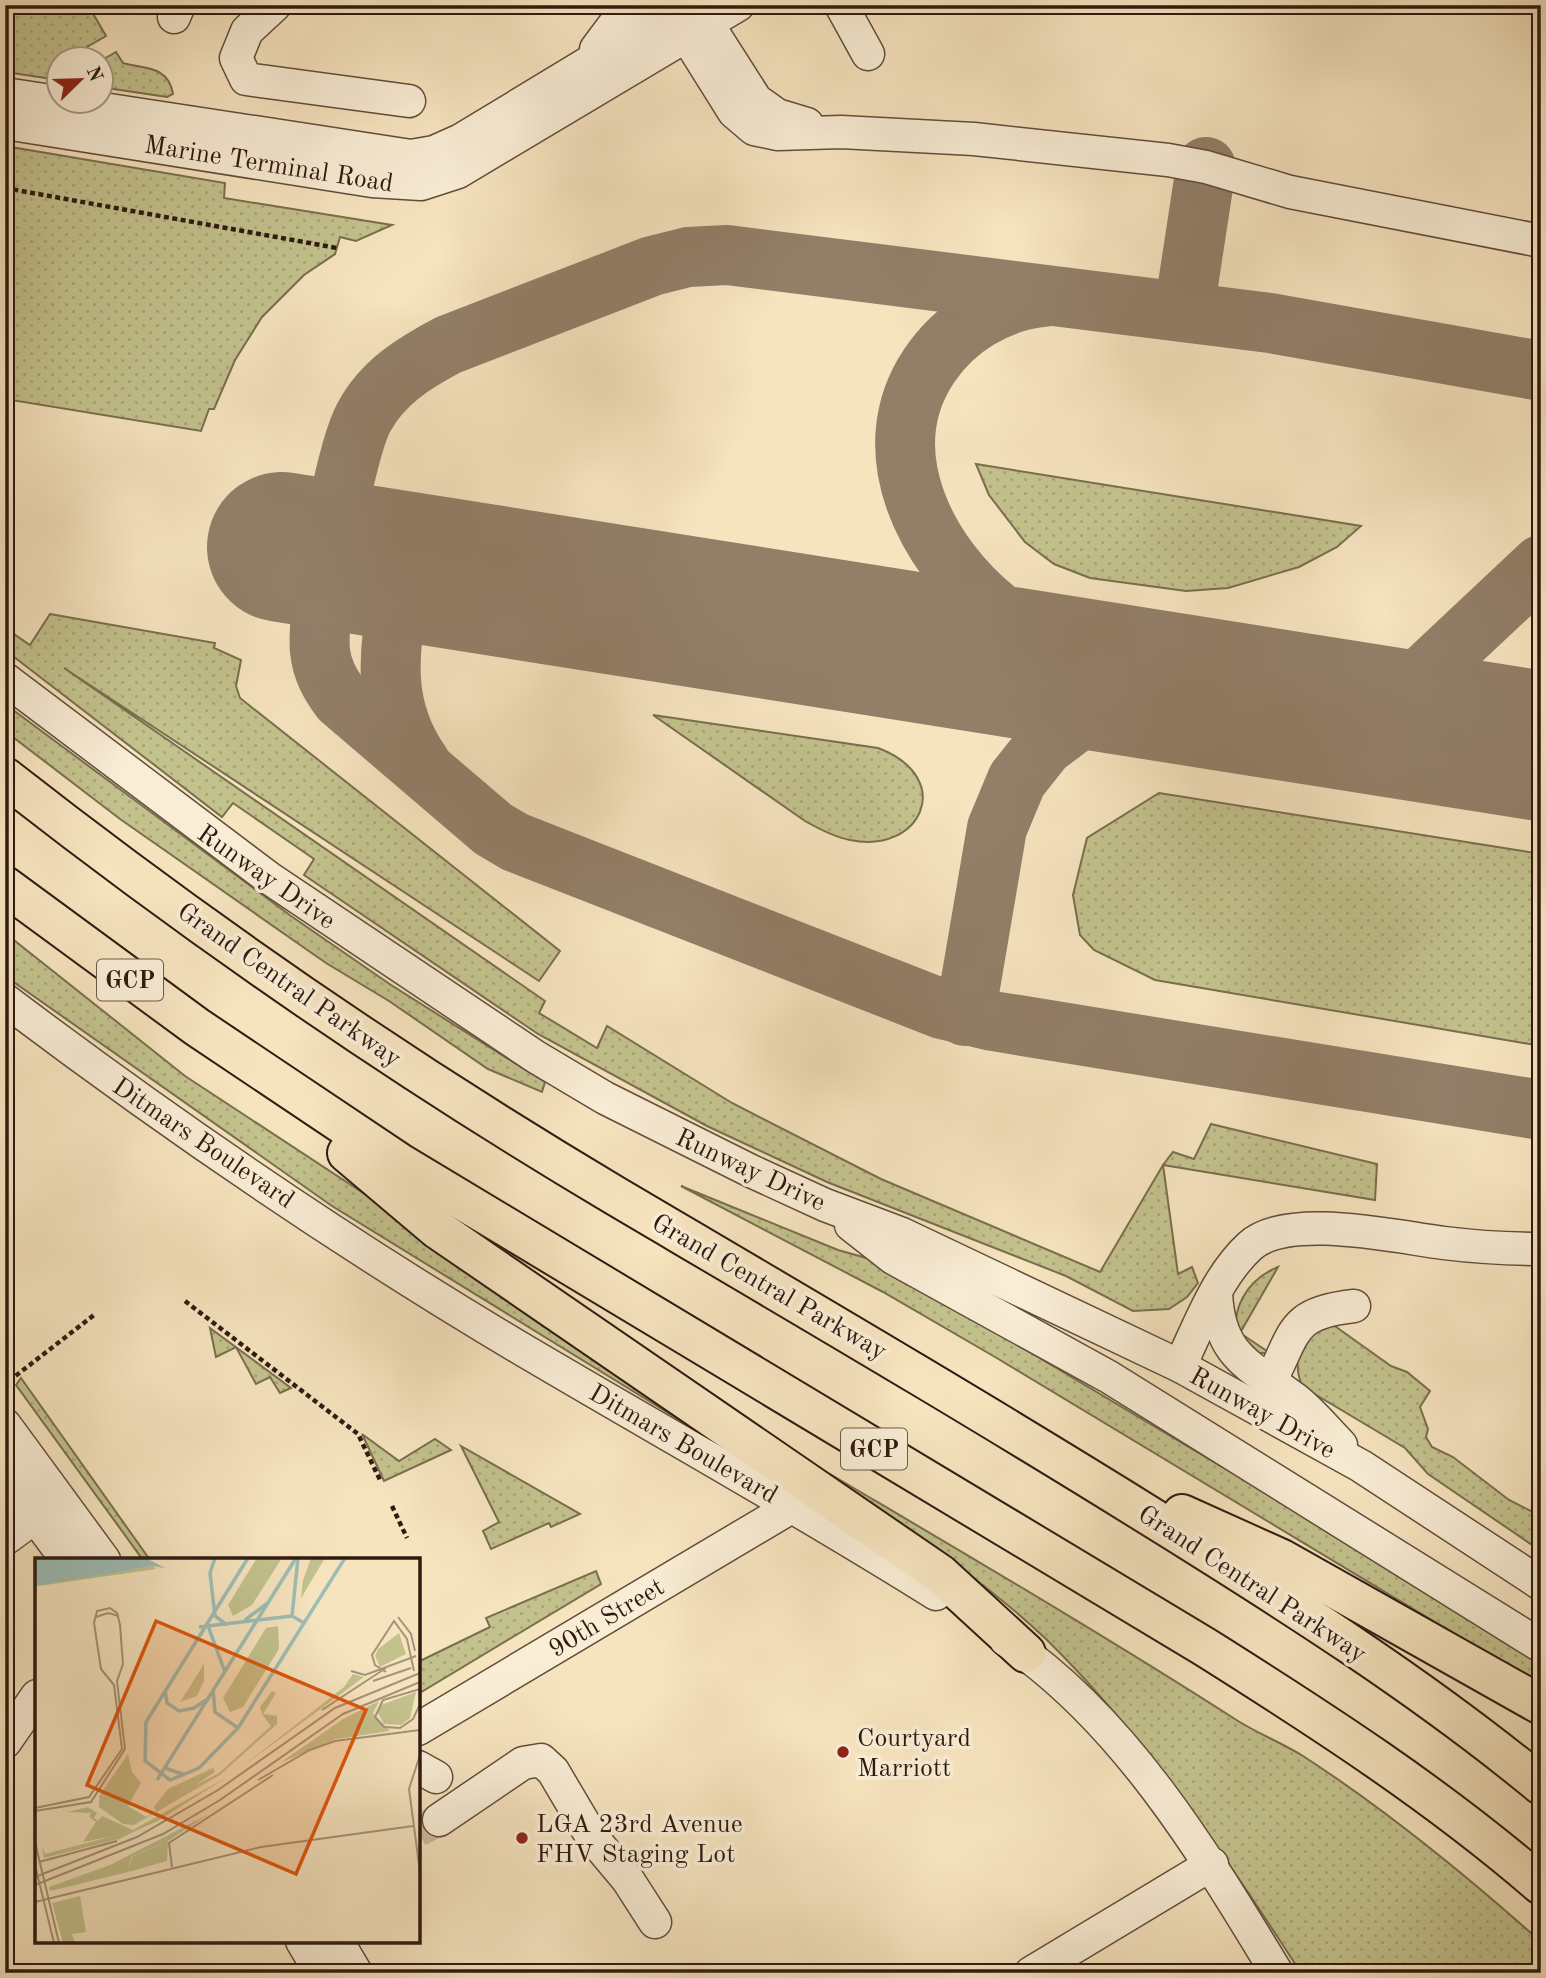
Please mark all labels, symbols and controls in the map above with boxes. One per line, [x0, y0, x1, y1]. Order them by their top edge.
north arrow [46, 46, 116, 116]
text: N [82, 64, 105, 85]
street label: Marine Terminal Road [142, 132, 395, 198]
street label: Runway Drive [192, 821, 340, 935]
street label: Grand Central Parkway [172, 899, 406, 1073]
road number: GCP [97, 960, 163, 1000]
street label: Ditmars Boulevard [107, 1073, 298, 1214]
street label: Runway Drive [671, 1125, 829, 1217]
street label: Grand Central Parkway [647, 1210, 891, 1366]
street label: Runway Drive [1185, 1363, 1339, 1464]
street label: Ditmars Boulevard [584, 1380, 782, 1509]
road number: GCP [841, 1428, 907, 1470]
street label: Grand Central Parkway [1133, 1501, 1371, 1668]
inset map [35, 1558, 420, 1943]
street label: 90th Street [545, 1574, 669, 1663]
place label: Courtyard Marriott [857, 1726, 971, 1782]
marker: Courtyard Marriott [835, 1744, 851, 1760]
place label: LGA 23rd Avenue FHV Staging Lot [536, 1812, 743, 1868]
marker: LGA 23rd Avenue FHV Staging Lot [514, 1830, 530, 1846]

